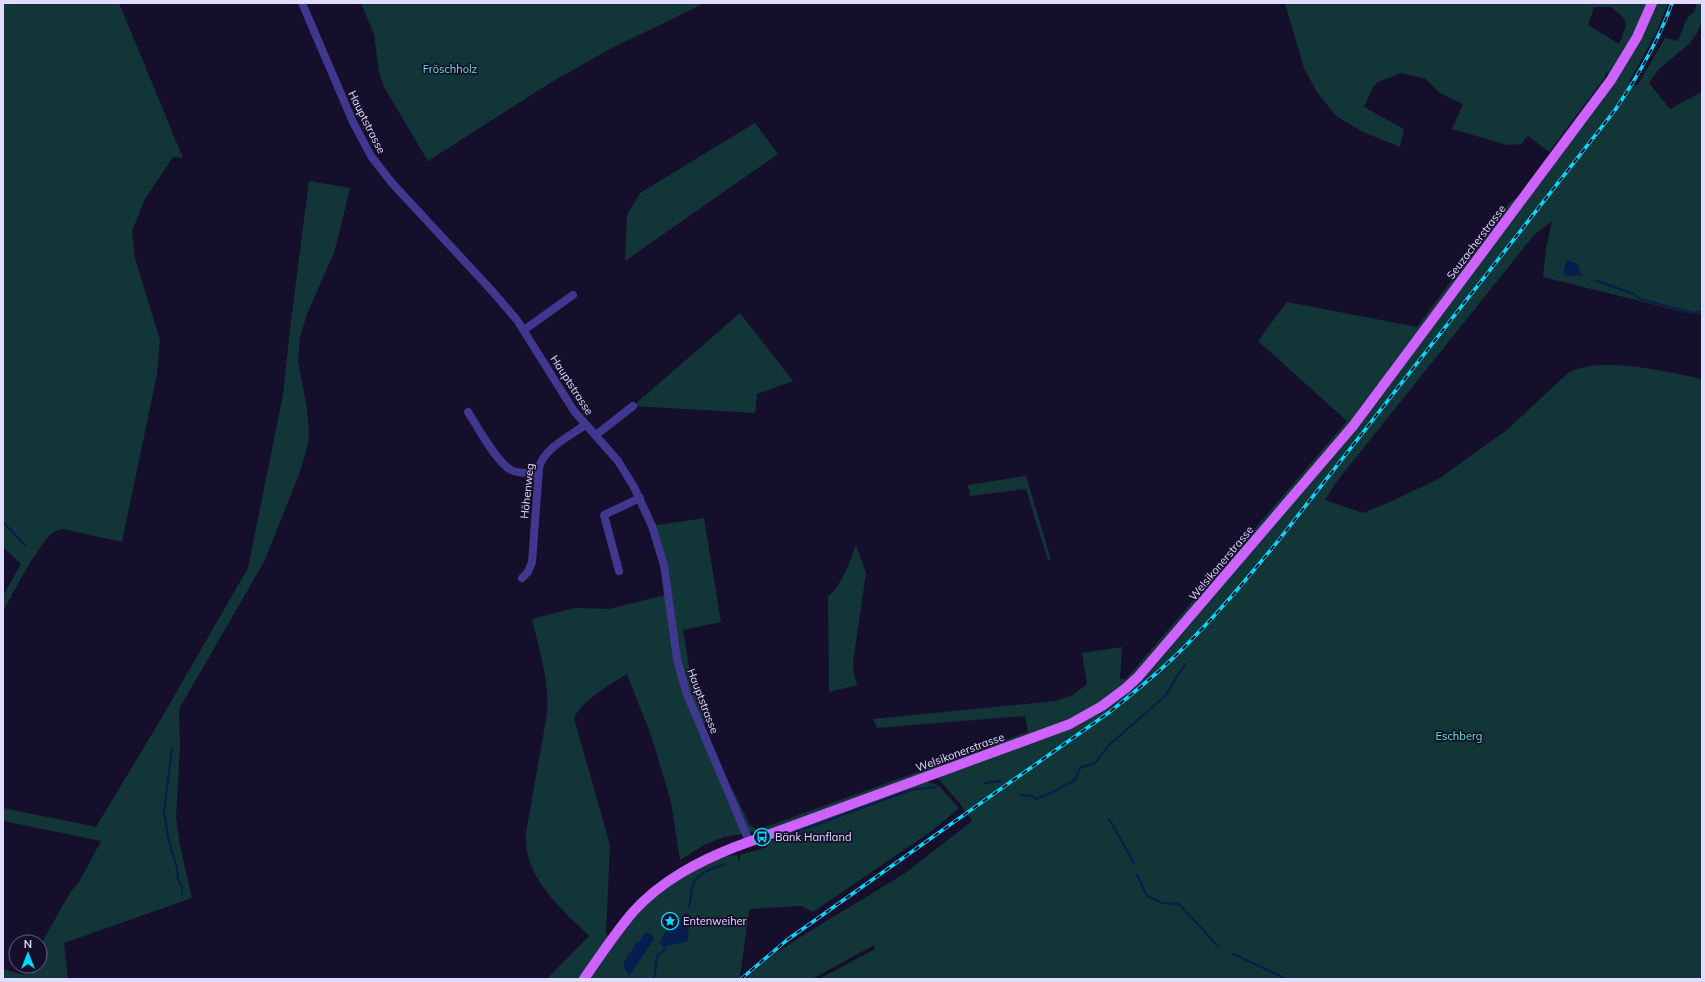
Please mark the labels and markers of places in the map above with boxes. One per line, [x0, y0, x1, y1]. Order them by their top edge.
bus stop icon: Bänk Hanfland [752, 827, 772, 847]
place label: Bänk Hanfland [775, 830, 852, 844]
place icon: Entenweiher [660, 911, 680, 931]
place label: Entenweiher [683, 914, 747, 928]

